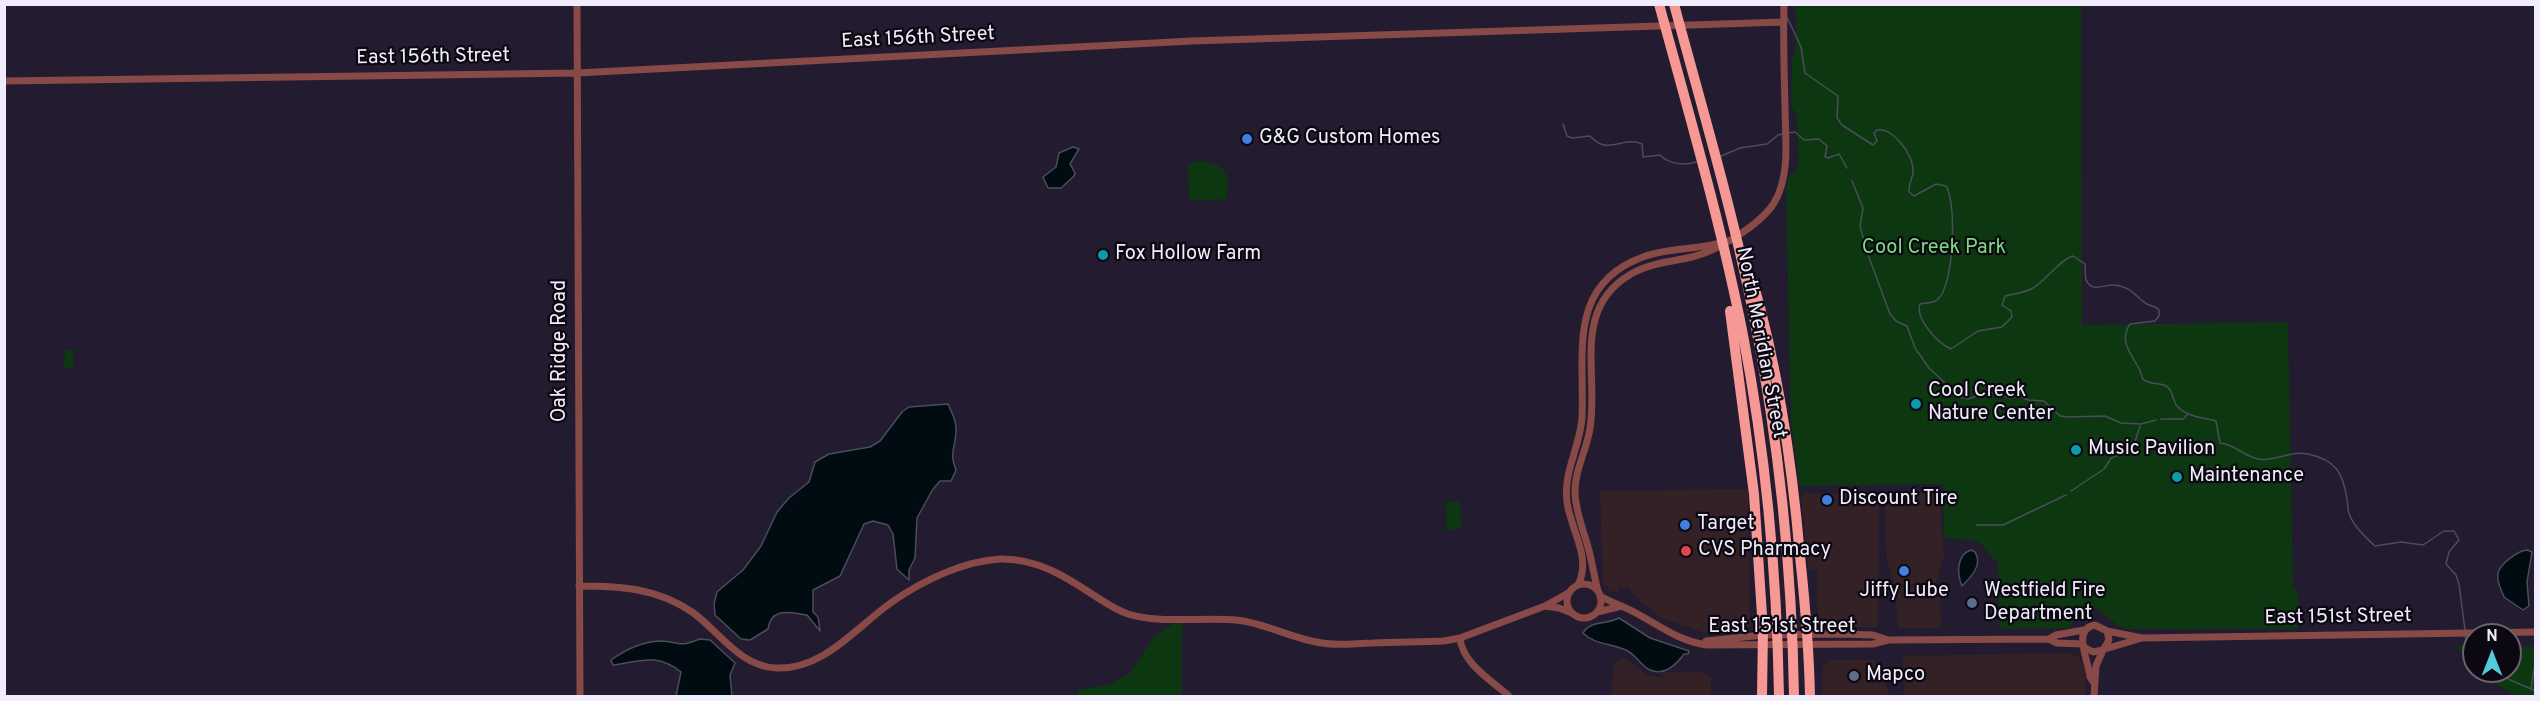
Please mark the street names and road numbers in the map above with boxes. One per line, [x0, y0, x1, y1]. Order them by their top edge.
street label: East 156th Street [841, 23, 995, 55]
street label: East 156th Street [356, 45, 510, 71]
street label: North Meridian Street [1730, 245, 1790, 441]
street label: Oak Ridge Road [549, 280, 573, 422]
street label: East 151st Street [2264, 605, 2412, 631]
street label: East 151st Street [1708, 616, 1856, 640]

